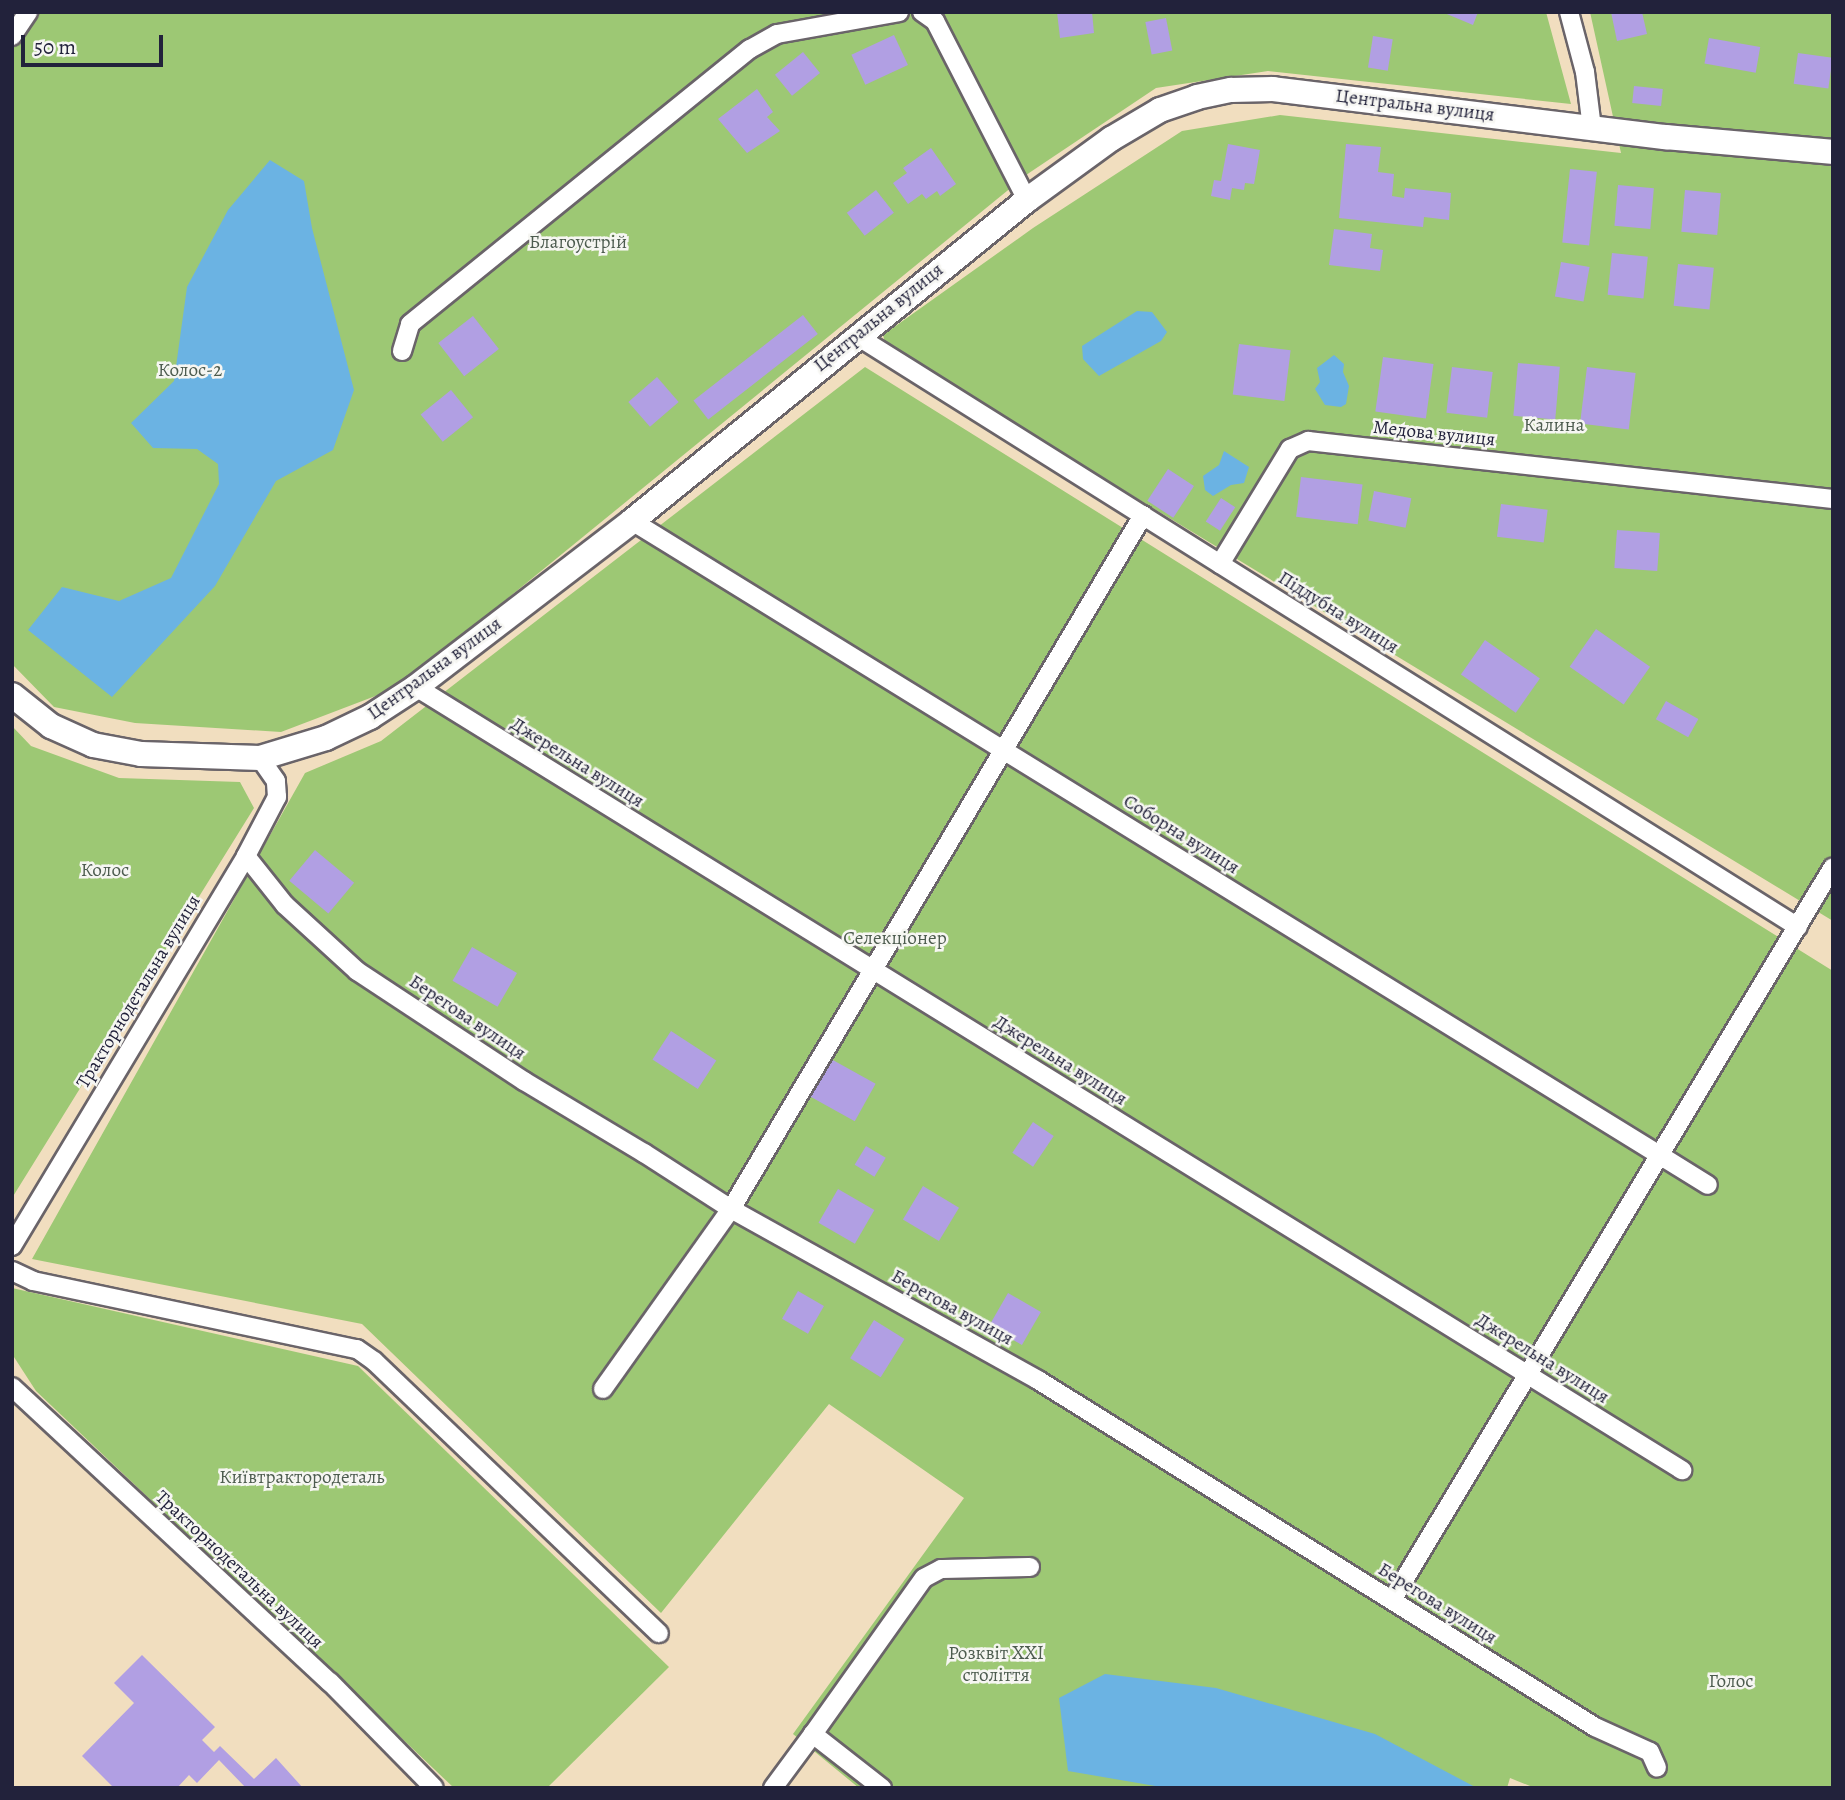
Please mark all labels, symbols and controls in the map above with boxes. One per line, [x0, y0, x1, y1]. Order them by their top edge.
scale bar [24, 21, 166, 65]
text: 50 m [34, 33, 76, 61]
street label: Центральна вулиця [1334, 85, 1496, 127]
park label: Благоустрій [529, 232, 627, 254]
street label: Центральна вулиця [810, 259, 948, 377]
park label: Колос-2 [158, 360, 222, 382]
park label: Калина [1523, 415, 1585, 437]
street label: Медова вулиця [1372, 416, 1496, 452]
street label: Піддубна вулиця [1274, 567, 1402, 659]
street label: Центральна вулиця [364, 613, 506, 725]
street label: Джерельна вулиця [506, 713, 648, 813]
street label: Соборна вулиця [1119, 790, 1243, 880]
park label: Колос [81, 860, 129, 882]
street label: Тракторнодетальна вулиця [72, 891, 206, 1093]
park label: Селекціонер [843, 928, 947, 950]
street label: Берегова вулиця [404, 971, 530, 1065]
street label: Джерельна вулиця [989, 1011, 1131, 1111]
street label: Берегова вулиця [887, 1265, 1017, 1351]
street label: Джерельна вулиця [1471, 1309, 1613, 1409]
park label: Київтрактородеталь [219, 1467, 385, 1489]
street label: Тракторнодетальна вулиця [150, 1486, 328, 1654]
street label: Берегова вулиця [1373, 1558, 1501, 1650]
park label: Розквіт XXI століття [948, 1643, 1044, 1687]
park label: Голос [1709, 1671, 1753, 1693]

